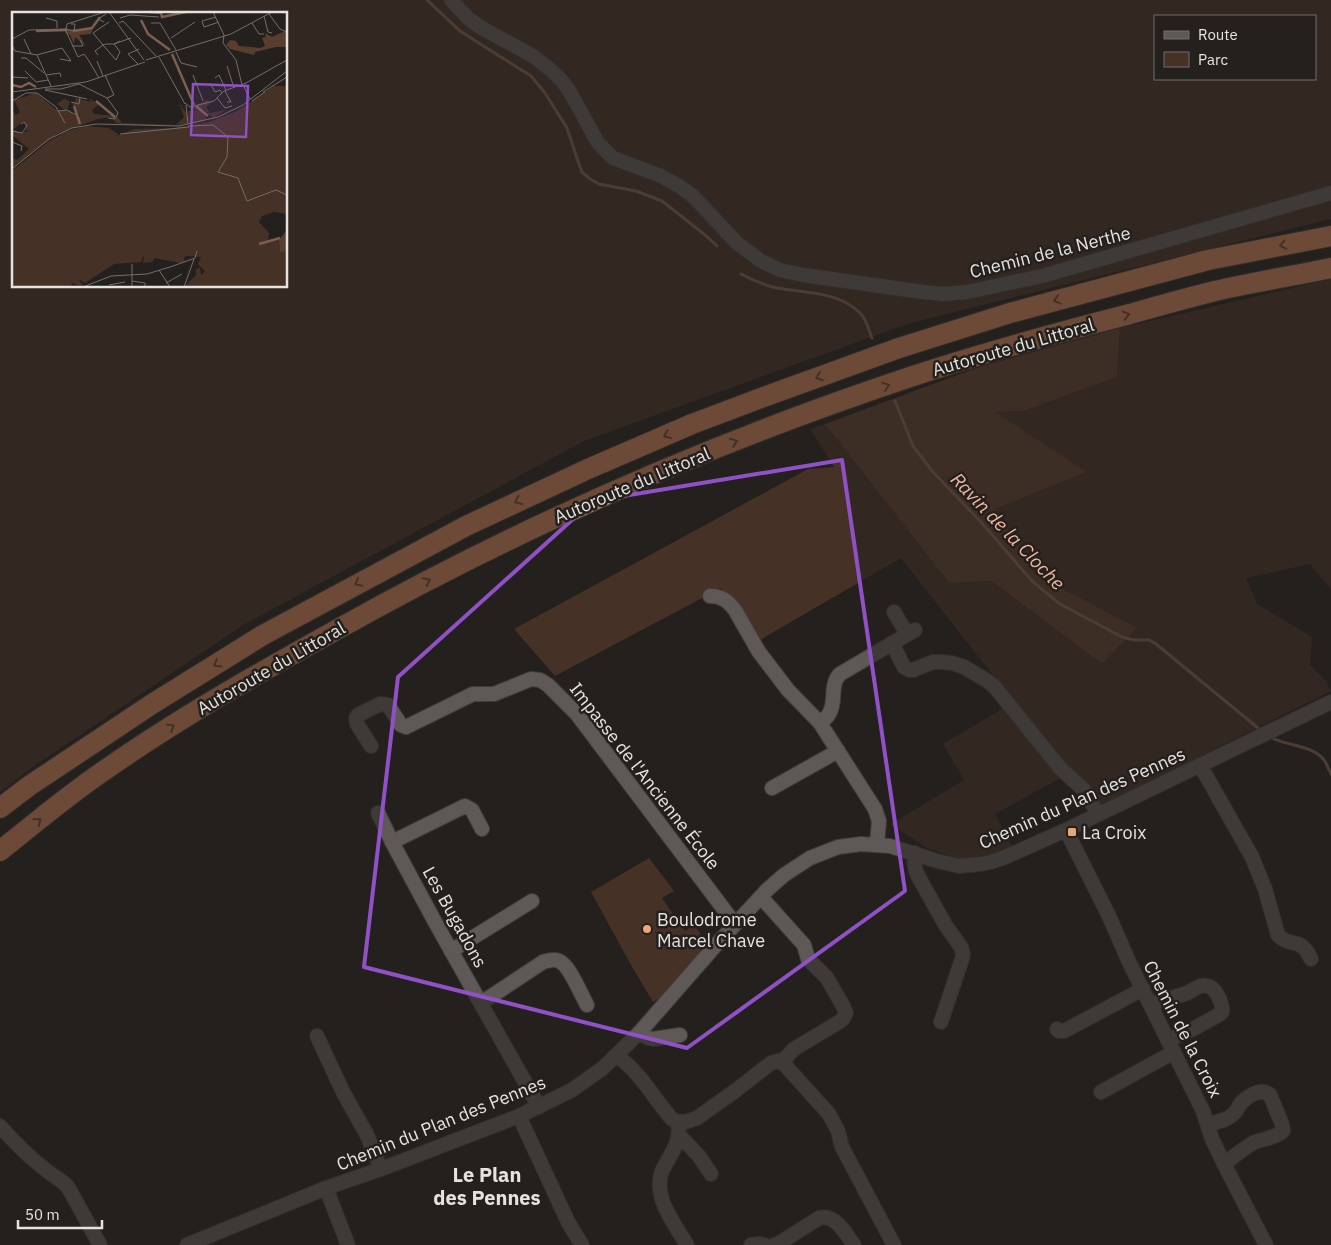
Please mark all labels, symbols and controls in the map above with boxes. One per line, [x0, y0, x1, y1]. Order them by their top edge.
inset map [12, 12, 288, 288]
legend [1154, 15, 1316, 80]
text: Route [1198, 25, 1238, 44]
text: Parc [1198, 50, 1228, 69]
street label: Chemin de la Nerthe [967, 221, 1133, 283]
one-way arrow [1279, 240, 1288, 250]
one-way arrow [1053, 294, 1062, 305]
one-way arrow [1122, 310, 1131, 321]
street label: Autoroute du Littoral [929, 313, 1097, 381]
one-way arrow [816, 371, 824, 381]
one-way arrow [882, 381, 890, 391]
one-way arrow [663, 429, 671, 439]
one-way arrow [729, 438, 738, 448]
street label: Autoroute du Littoral [551, 442, 714, 528]
water label: Ravin de la Cloche [946, 467, 1070, 595]
one-way arrow [514, 495, 523, 506]
one-way arrow [354, 577, 363, 587]
one-way arrow [422, 577, 431, 587]
street label: Autoroute du Littoral [193, 616, 349, 720]
one-way arrow [213, 657, 222, 667]
street label: Impasse de l'Ancienne École [565, 678, 725, 874]
one-way arrow [165, 724, 174, 734]
street label: Chemin du Plan des Pennes [975, 742, 1189, 854]
one-way arrow [32, 818, 41, 826]
place label: La Croix [1082, 821, 1146, 844]
marker: La Croix [1066, 826, 1078, 838]
street label: Les Bugadons [418, 862, 492, 972]
place label: Boulodrome Marcel Chave [657, 908, 765, 952]
marker: Boulodrome Marcel Chave [641, 923, 653, 935]
street label: Chemin de la Croix [1139, 957, 1227, 1101]
street label: Chemin du Plan des Pennes [333, 1070, 549, 1176]
district label: Le Plan des Pennes [433, 1161, 541, 1211]
scale bar [18, 1198, 101, 1230]
text: 50 m [25, 1205, 60, 1224]

